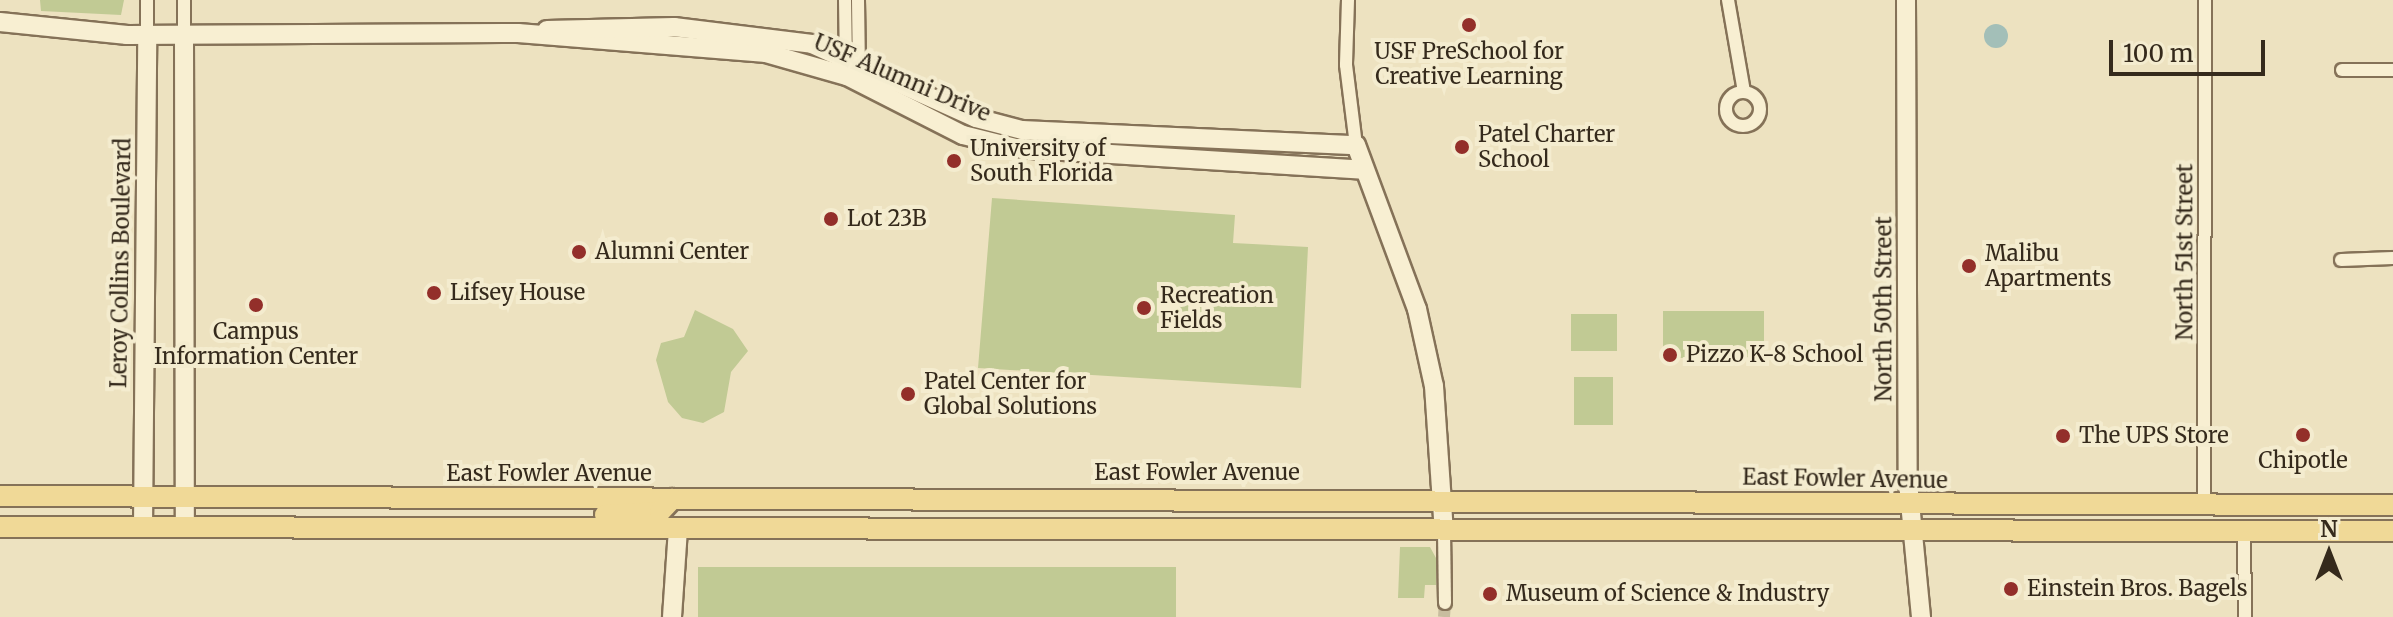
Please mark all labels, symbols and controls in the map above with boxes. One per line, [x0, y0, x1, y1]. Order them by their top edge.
marker: USF PreSchool for Creative Learning [1460, 16, 1478, 34]
scale bar [2113, 24, 2269, 74]
street label: USF Alumni Drive [810, 29, 994, 127]
place label: USF PreSchool for Creative Learning [1374, 38, 1564, 90]
text: 100 m [2123, 38, 2193, 69]
place label: Patel Charter School [1478, 121, 1615, 172]
place label: University of South Florida [970, 135, 1113, 186]
street label: Leroy Collins Boulevard [106, 138, 136, 388]
marker: Patel Charter School [1453, 138, 1471, 156]
marker: University of South Florida [945, 152, 963, 170]
street label: North 51st Street [2172, 164, 2198, 340]
place label: Lot 23B [847, 206, 926, 232]
marker: Lot 23B [822, 210, 840, 228]
street label: North 50th Street [1871, 216, 1897, 402]
place label: Alumni Center [595, 239, 749, 265]
place label: Malibu Apartments [1985, 240, 2111, 292]
marker: Alumni Center [570, 243, 588, 261]
marker: Malibu Apartments [1960, 257, 1978, 275]
place label: Lifsey House [450, 280, 585, 306]
place label: Recreation Fields [1160, 282, 1274, 334]
marker: Lifsey House [425, 284, 443, 302]
marker: Campus Information Center [247, 296, 265, 314]
marker: Recreation Fields [1135, 299, 1153, 317]
place label: Campus Information Center [154, 318, 358, 370]
place label: Pizzo K-8 School [1686, 342, 1863, 368]
marker: Pizzo K-8 School [1661, 346, 1679, 364]
place label: Patel Center for Global Solutions [924, 368, 1097, 420]
marker: Patel Center for Global Solutions [899, 385, 917, 403]
place label: The UPS Store [2079, 423, 2229, 449]
marker: Chipotle [2294, 426, 2312, 444]
marker: The UPS Store [2054, 427, 2072, 445]
place label: Chipotle [2258, 448, 2348, 474]
street label: East Fowler Avenue [1094, 460, 1300, 486]
street label: East Fowler Avenue [446, 461, 652, 487]
street label: East Fowler Avenue [1742, 464, 1948, 494]
north arrow [2289, 513, 2369, 593]
text: N [2320, 515, 2338, 543]
place label: Einstein Bros. Bagels [2027, 576, 2248, 602]
marker: Einstein Bros. Bagels [2002, 580, 2020, 598]
place label: Museum of Science & Industry [1506, 581, 1829, 607]
marker: Museum of Science & Industry [1481, 585, 1499, 603]

